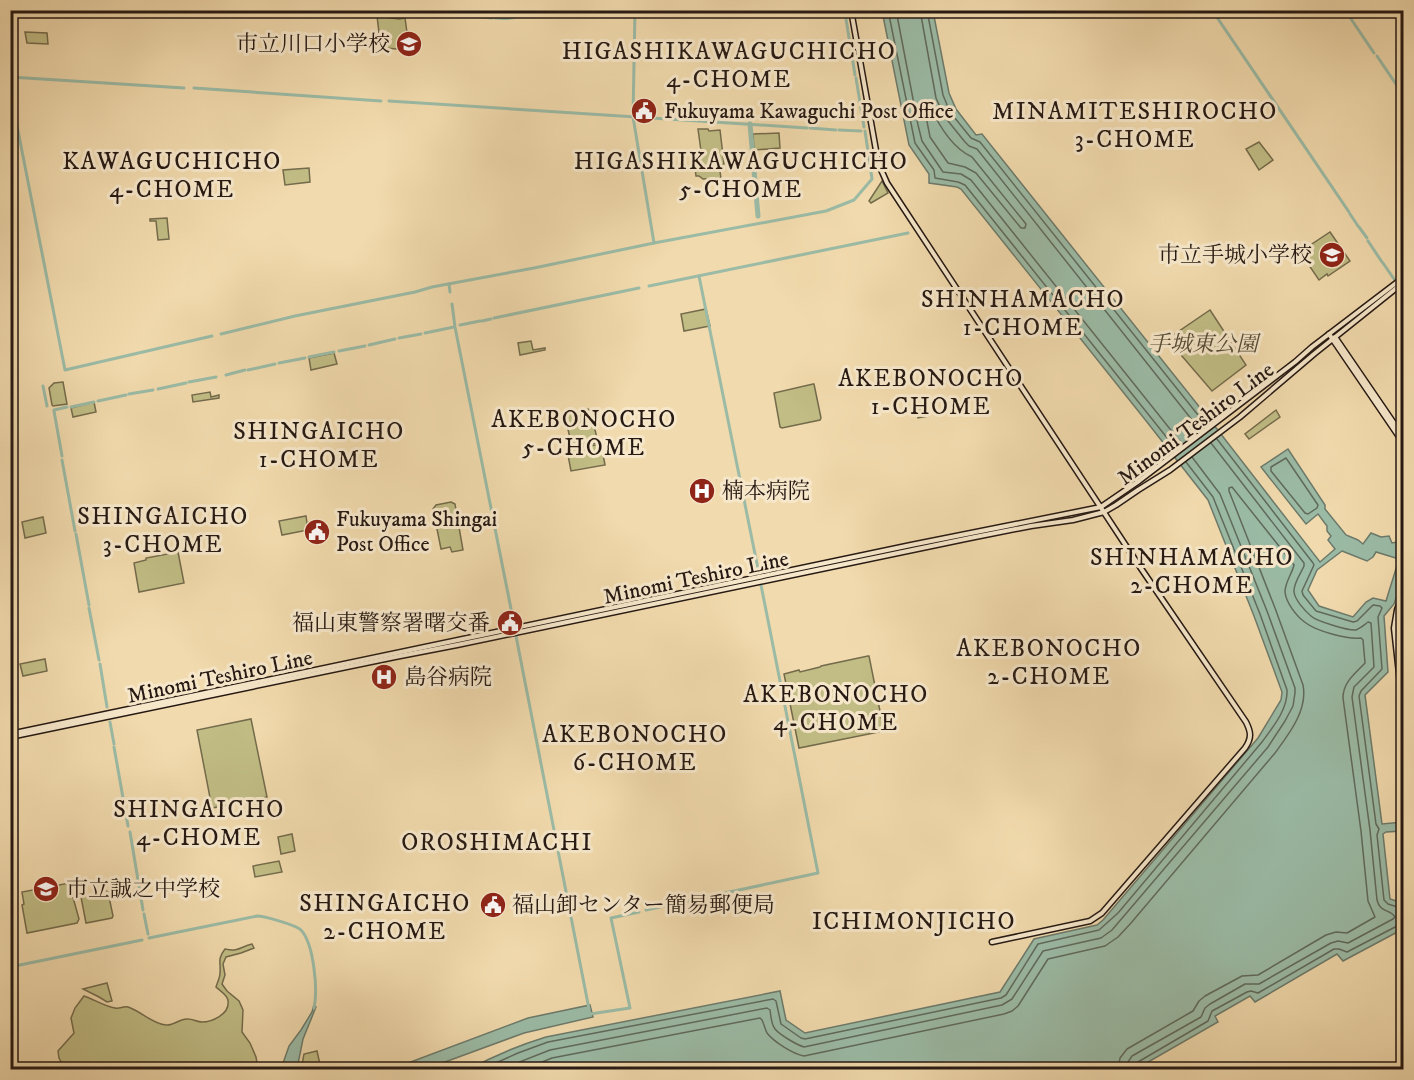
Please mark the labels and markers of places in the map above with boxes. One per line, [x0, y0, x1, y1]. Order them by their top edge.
school or university icon: 市立川口小学校 [394, 29, 424, 59]
place label: 市立川口小学校 [236, 31, 390, 58]
public building icon: Fukuyama Kawaguchi Post Office [629, 96, 659, 126]
place label: Fukuyama Kawaguchi Post Office [664, 98, 954, 125]
school or university icon: 市立手城小学校 [1317, 240, 1347, 270]
place label: 市立手城小学校 [1158, 242, 1312, 269]
hospital icon: 楠本病院 [687, 476, 717, 506]
place label: 楠本病院 [722, 478, 810, 505]
place label: Fukuyama Shingai Post Office [336, 506, 497, 558]
public building icon: Fukuyama Shingai Post Office [302, 517, 332, 547]
public building icon: 福山東警察署曙交番 [495, 608, 525, 638]
place label: 福山東警察署曙交番 [292, 610, 490, 637]
hospital icon: 島谷病院 [369, 662, 399, 692]
place label: 島谷病院 [404, 664, 492, 691]
school or university icon: 市立誠之中学校 [31, 874, 61, 904]
place label: 市立誠之中学校 [66, 876, 220, 903]
public building icon: 福山卸センター簡易郵便局 [478, 890, 508, 920]
place label: 福山卸センター簡易郵便局 [512, 892, 775, 919]

